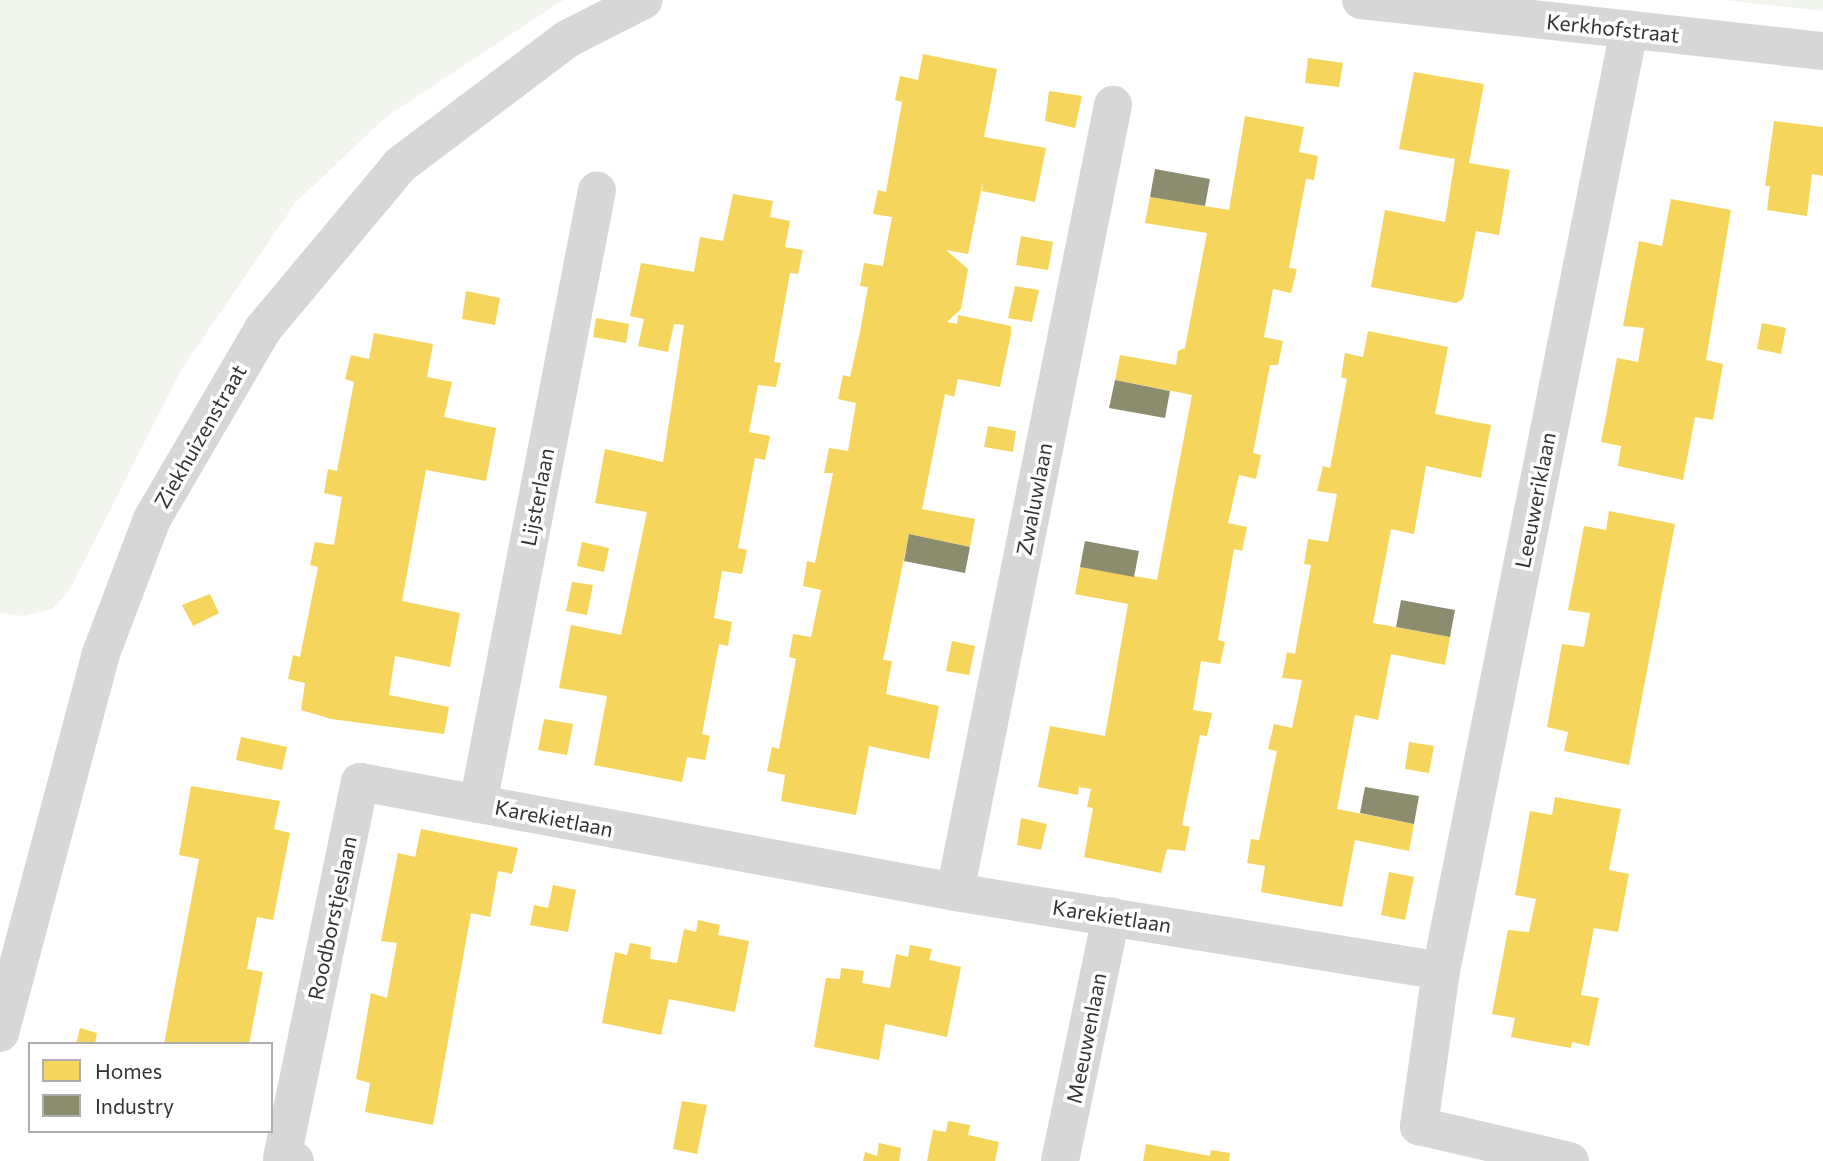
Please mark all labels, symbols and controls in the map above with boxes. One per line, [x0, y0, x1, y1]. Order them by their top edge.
street label: Kerkhofstraat [1545, 8, 1681, 48]
street label: Ziekhuizenstraat [149, 360, 251, 512]
street label: Leeuweriklaan [1509, 430, 1561, 570]
street label: Zwaluwlaan [1011, 441, 1057, 557]
street label: Lijsterlaan [515, 446, 559, 548]
street label: Karekietlaan [493, 794, 615, 842]
street label: Roodborstjeslaan [302, 834, 362, 1002]
street label: Karekietlaan [1051, 894, 1173, 938]
street label: Meeuwenlaan [1061, 970, 1111, 1106]
legend [28, 1042, 273, 1133]
text: Homes [95, 1058, 162, 1083]
text: Industry [95, 1093, 174, 1118]

